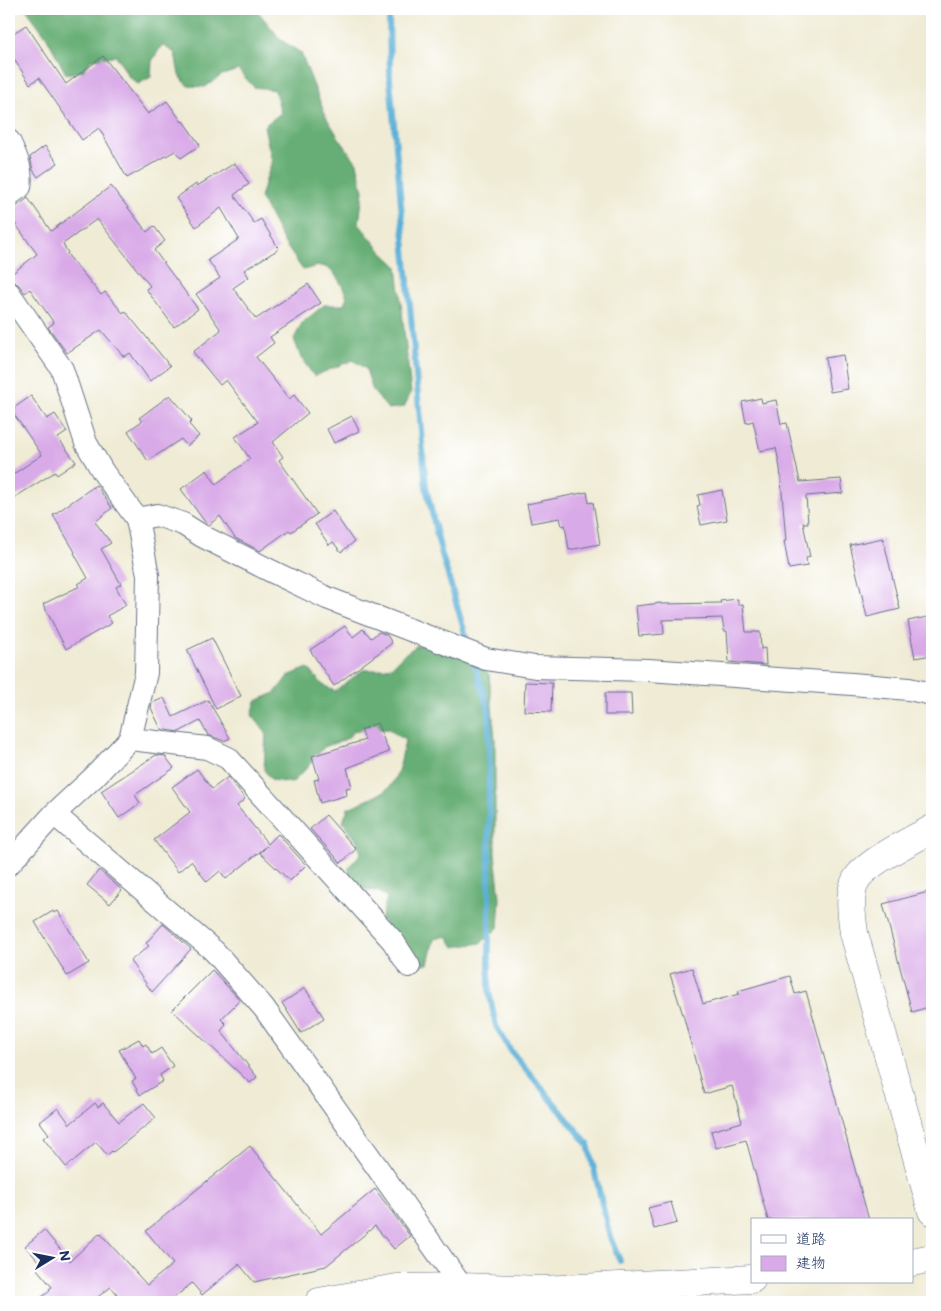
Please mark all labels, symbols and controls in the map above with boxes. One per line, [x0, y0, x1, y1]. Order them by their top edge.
legend [751, 1218, 914, 1284]
text: 道路 [796, 1228, 826, 1248]
north arrow [28, 1234, 78, 1284]
text: N [55, 1249, 76, 1263]
text: 建物 [796, 1252, 826, 1272]

